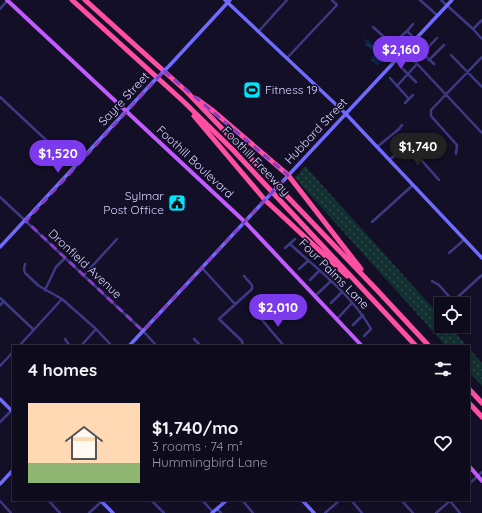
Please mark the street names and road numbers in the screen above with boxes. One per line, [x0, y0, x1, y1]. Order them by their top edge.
street label: Sayre Street [95, 69, 152, 129]
street label: Hubbard Street [281, 94, 350, 167]
street label: Foothill Boulevard [154, 122, 237, 201]
street label: Foothill Freeway [219, 123, 293, 199]
street label: Dronfield Avenue [45, 226, 125, 302]
street label: Four Palms Lane [296, 235, 373, 312]

